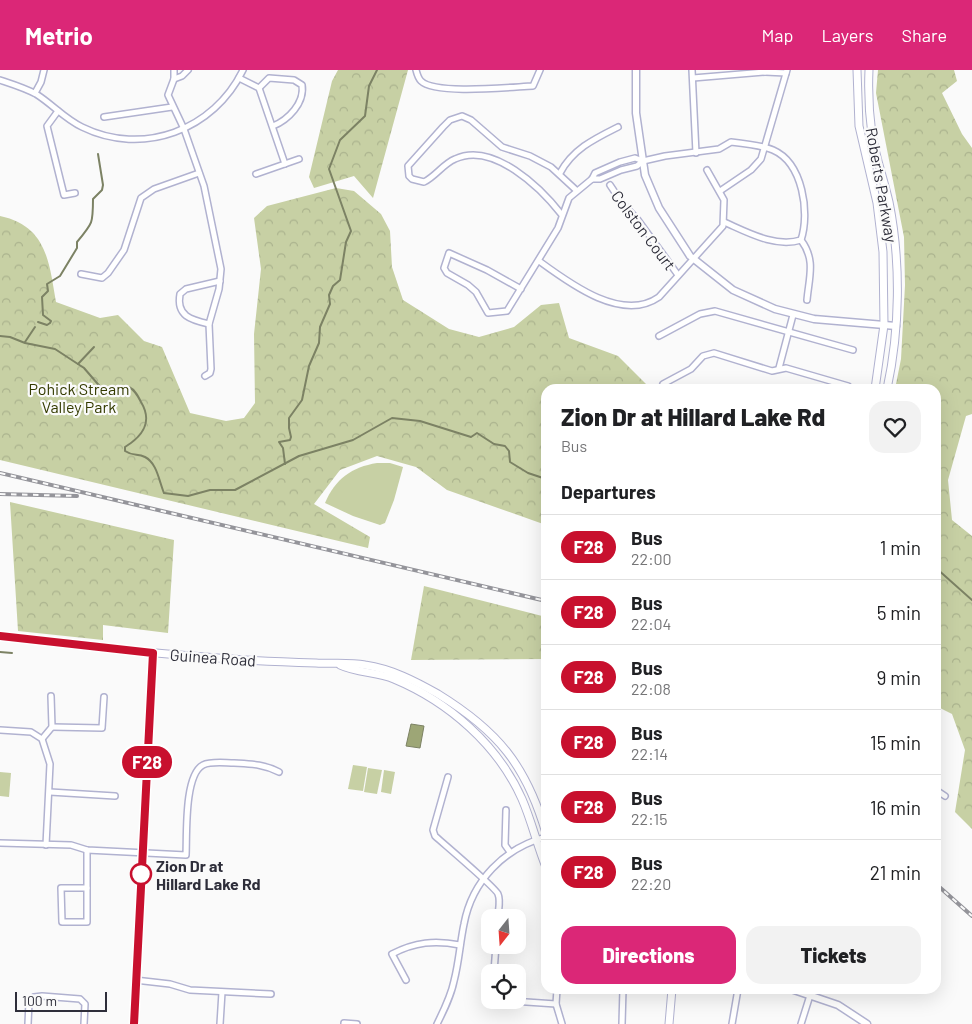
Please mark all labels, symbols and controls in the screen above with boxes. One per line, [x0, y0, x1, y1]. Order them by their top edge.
text: Metrio [25, 21, 93, 50]
text: Map [761, 24, 793, 46]
text: Layers [821, 24, 874, 46]
text: Share [902, 24, 947, 46]
street label: Roberts Parkway [863, 126, 902, 245]
street label: Colston Court [608, 186, 680, 274]
park label: Pohick Stream Valley Park [29, 379, 129, 416]
button: heart [869, 401, 921, 453]
text: Zion Dr at Hillard Lake Rd [561, 402, 825, 431]
text: Bus [561, 436, 587, 455]
text: Departures [561, 480, 656, 503]
text: Bus [631, 526, 663, 549]
text: F28 [574, 536, 603, 558]
text: 1 min [880, 536, 921, 559]
text: 22:00 [631, 549, 672, 568]
text: Bus [631, 591, 663, 614]
text: F28 [574, 601, 603, 623]
text: 5 min [877, 601, 921, 624]
text: 22:04 [631, 614, 671, 633]
street label: Guinea Road [169, 645, 257, 669]
text: Bus [631, 656, 663, 679]
text: F28 [574, 666, 603, 688]
text: 9 min [877, 666, 921, 689]
text: 22:08 [631, 679, 671, 698]
text: Bus [631, 721, 663, 744]
text: F28 [574, 731, 603, 753]
text: 15 min [870, 731, 921, 754]
text: 22:14 [631, 744, 668, 763]
line badge: F28 [118, 746, 176, 778]
text: F28 [132, 751, 162, 773]
text: Bus [631, 786, 663, 809]
text: F28 [574, 796, 603, 818]
text: 16 min [870, 796, 921, 819]
text: 22:15 [631, 809, 667, 828]
text: Bus [631, 851, 663, 874]
place label: Zion Dr at Hillard Lake Rd [156, 856, 261, 893]
text: F28 [574, 861, 603, 883]
text: 21 min [870, 861, 921, 884]
marker: Zion Dr at Hillard Lake Rd [130, 863, 152, 885]
text: 22:20 [631, 874, 671, 893]
north arrow [481, 909, 526, 954]
map controls [481, 909, 526, 1009]
button: Directions [561, 926, 736, 984]
button: Tickets [746, 926, 921, 984]
button: locate [481, 964, 526, 1009]
scale bar [15, 989, 108, 1012]
text: 100 m [22, 992, 57, 1009]

